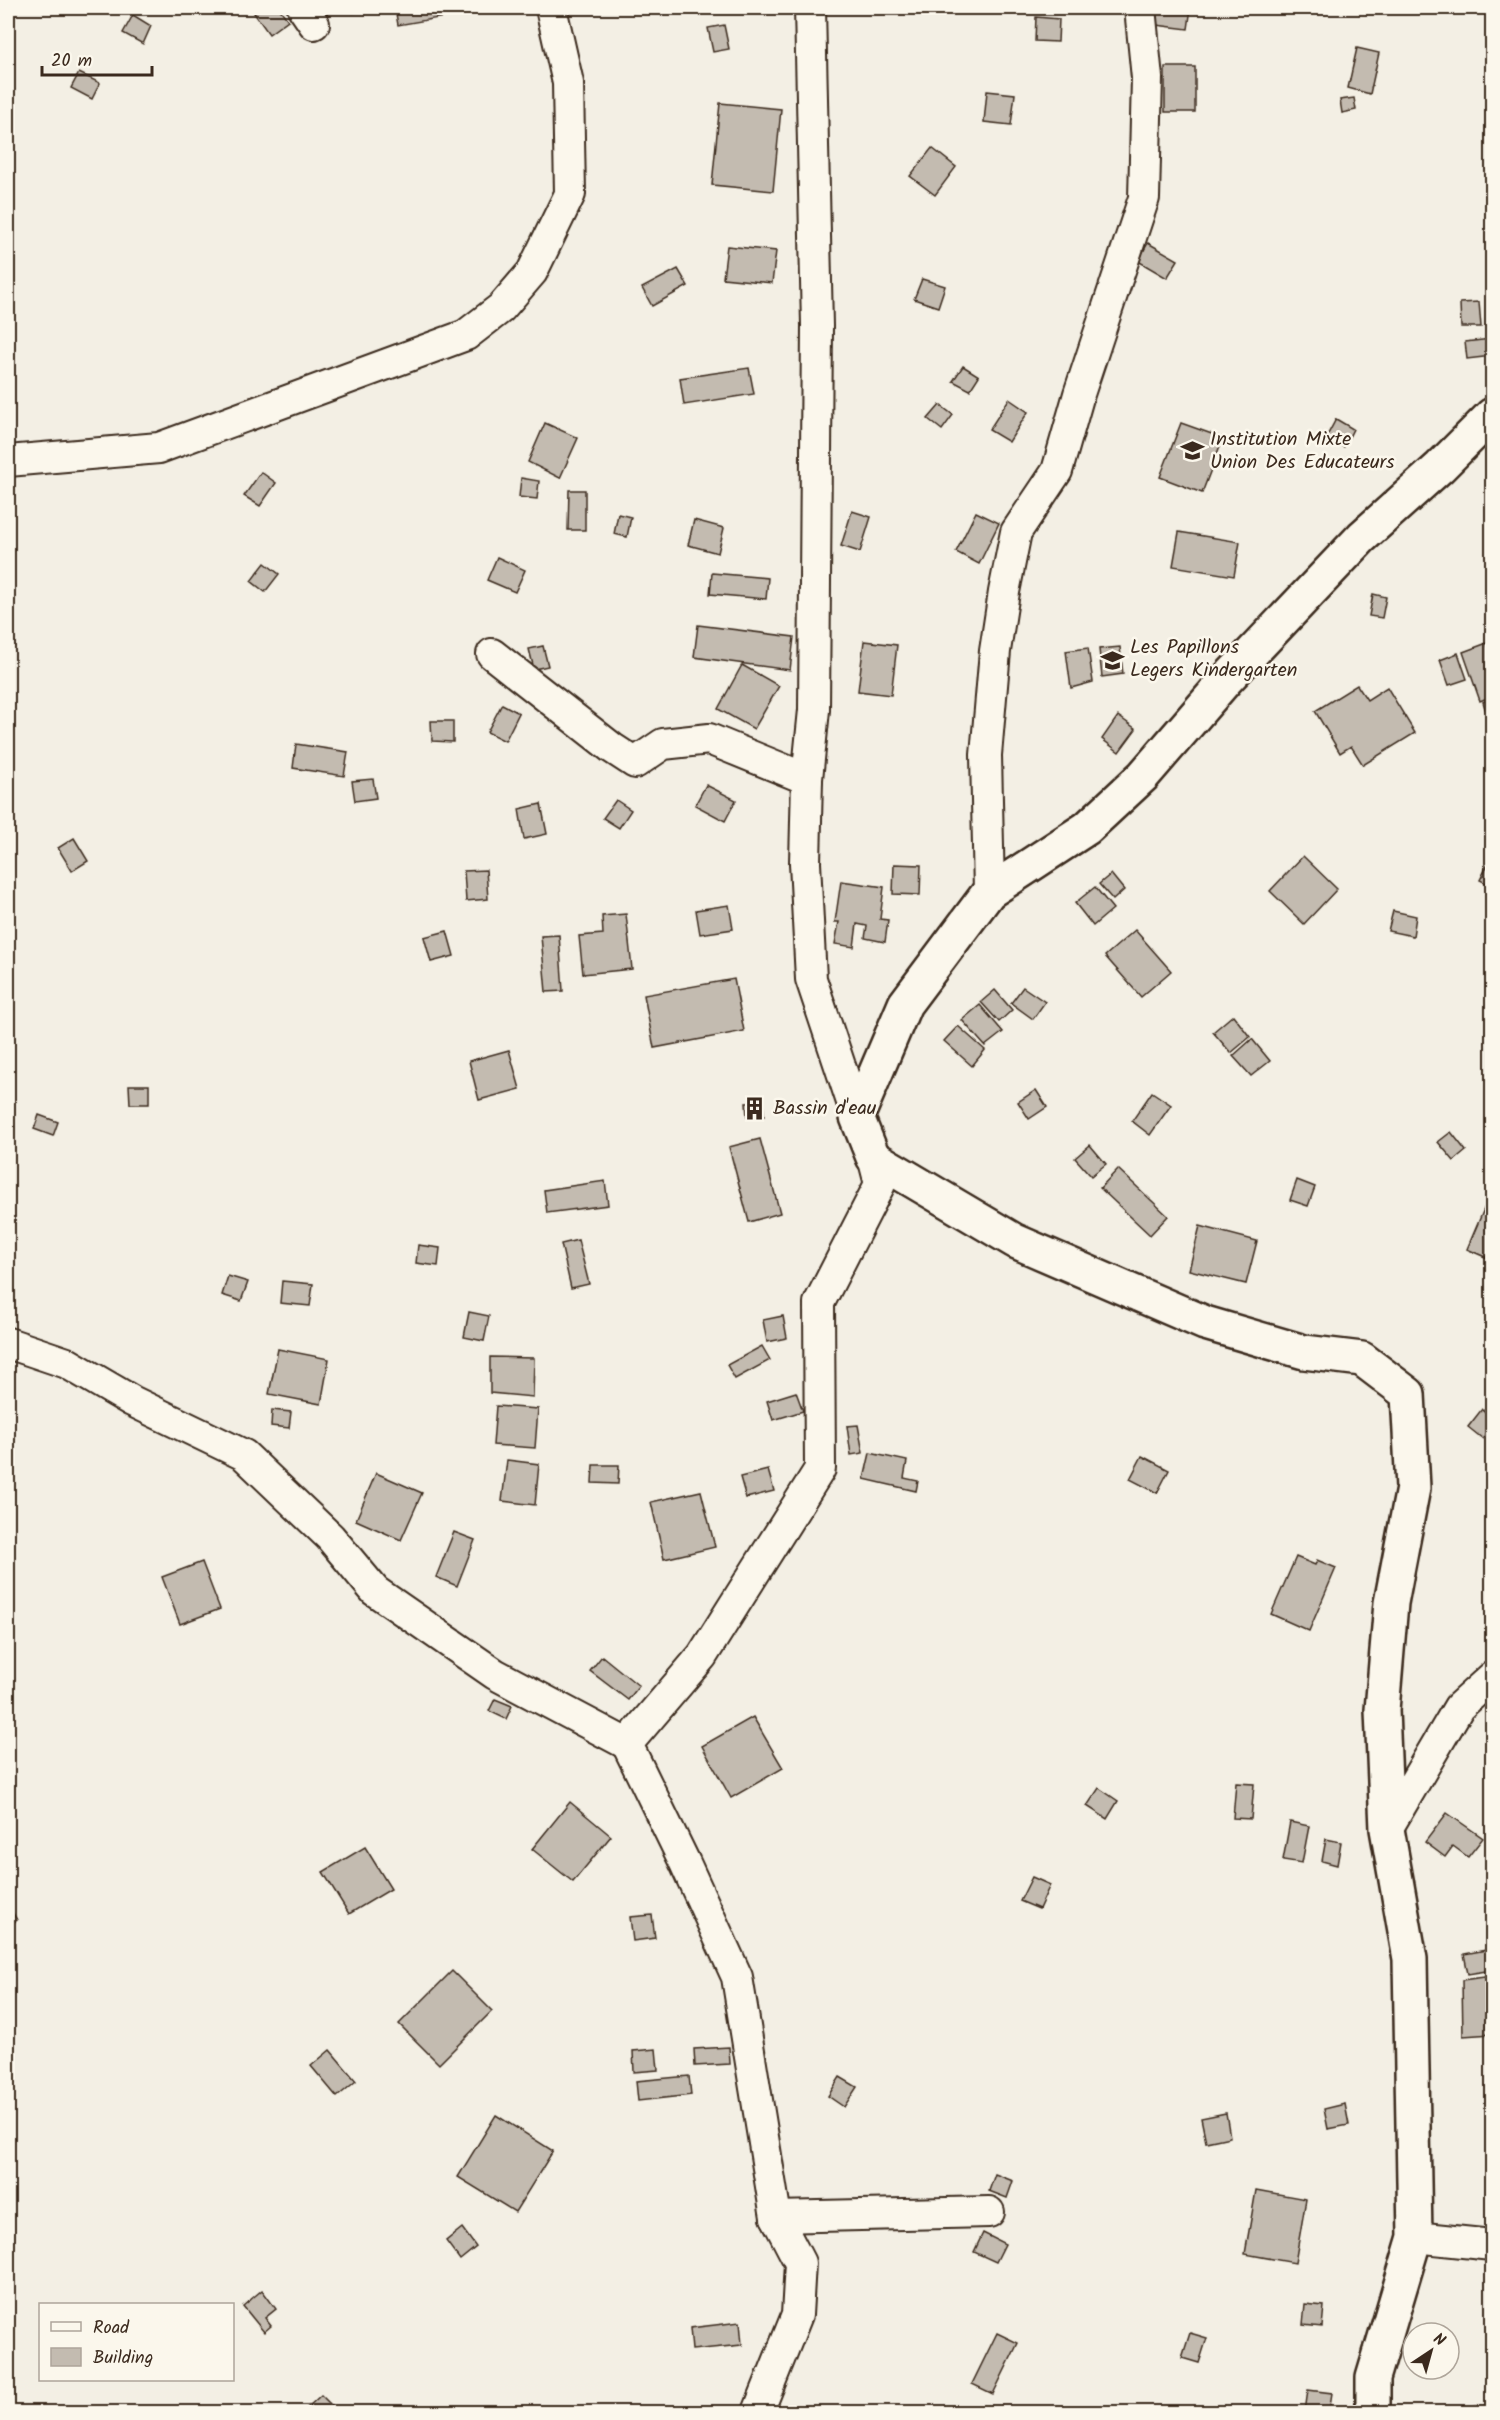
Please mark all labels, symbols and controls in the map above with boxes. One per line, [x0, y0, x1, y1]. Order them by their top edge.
scale bar [42, 39, 152, 77]
text: 20 m [51, 47, 92, 76]
place label: Institution Mixte Union Des Educateurs [1210, 424, 1395, 479]
school or university icon: Institution Mixte Union Des Educateurs [1179, 438, 1205, 464]
place label: Les Papillons Legers Kindergarten [1130, 632, 1297, 687]
school or university icon: Les Papillons Legers Kindergarten [1099, 647, 1125, 673]
place label: Bassin d'eau [773, 1093, 877, 1125]
building icon: Bassin d'eau [742, 1096, 768, 1122]
legend [39, 2303, 234, 2381]
text: Road [93, 2314, 130, 2343]
north arrow [1401, 2321, 1461, 2381]
text: N [1427, 2327, 1450, 2353]
text: Building [93, 2344, 153, 2373]

